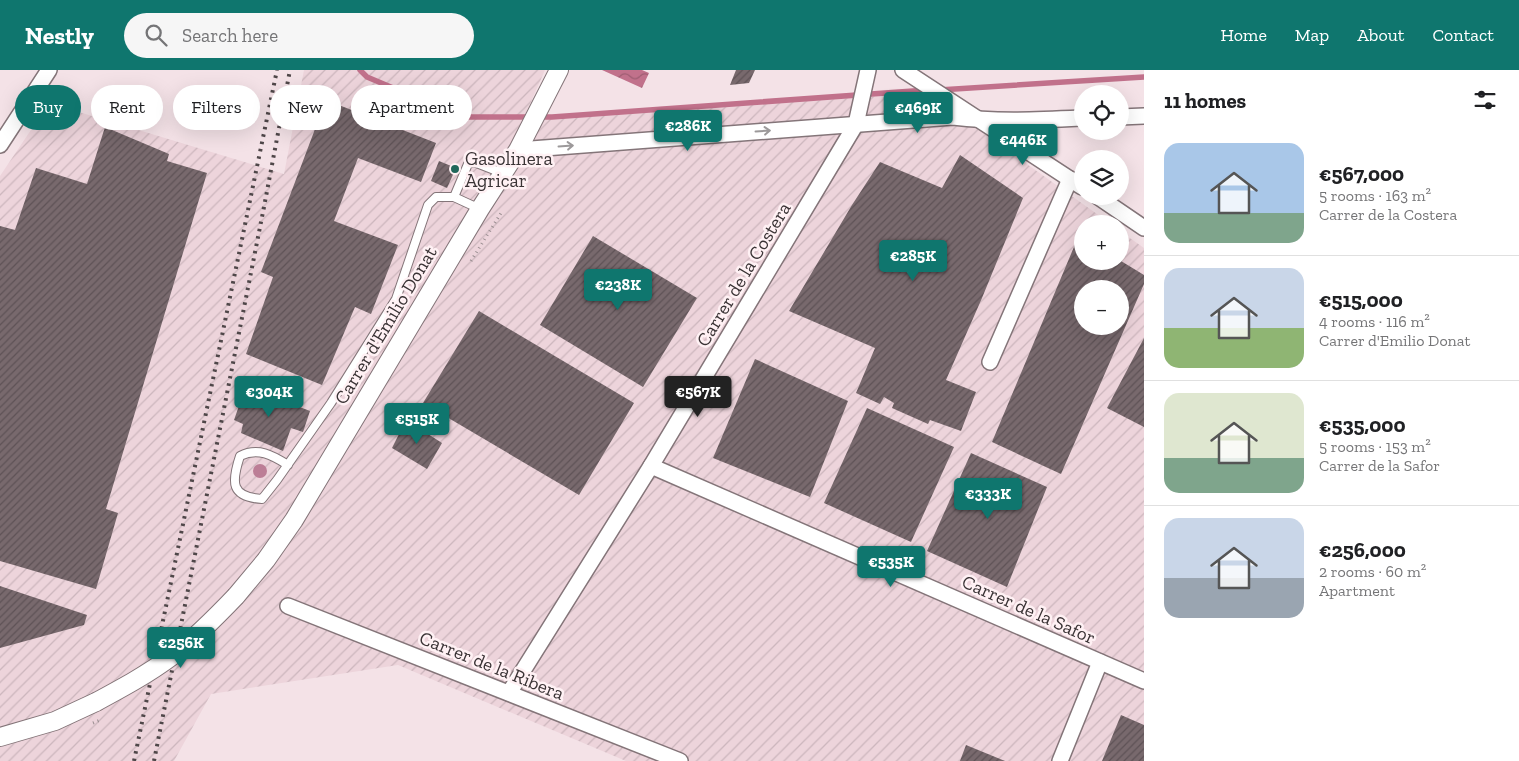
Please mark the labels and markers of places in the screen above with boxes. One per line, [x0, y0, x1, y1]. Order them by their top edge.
pin: €469K [883, 92, 953, 134]
pin: €286K [653, 109, 723, 152]
pin: €446K [988, 124, 1058, 166]
place label: Gasolinera Agricar [465, 147, 553, 192]
marker: Gasolinera Agricar [449, 163, 461, 175]
pin: €285K [878, 240, 948, 282]
pin: €238K [583, 268, 653, 311]
pin: €304K [234, 376, 304, 418]
pin: €567K [663, 376, 733, 418]
pin: €515K [382, 402, 452, 445]
pin: €333K [953, 478, 1023, 520]
pin: €535K [856, 546, 926, 588]
pin: €256K [146, 626, 216, 669]

